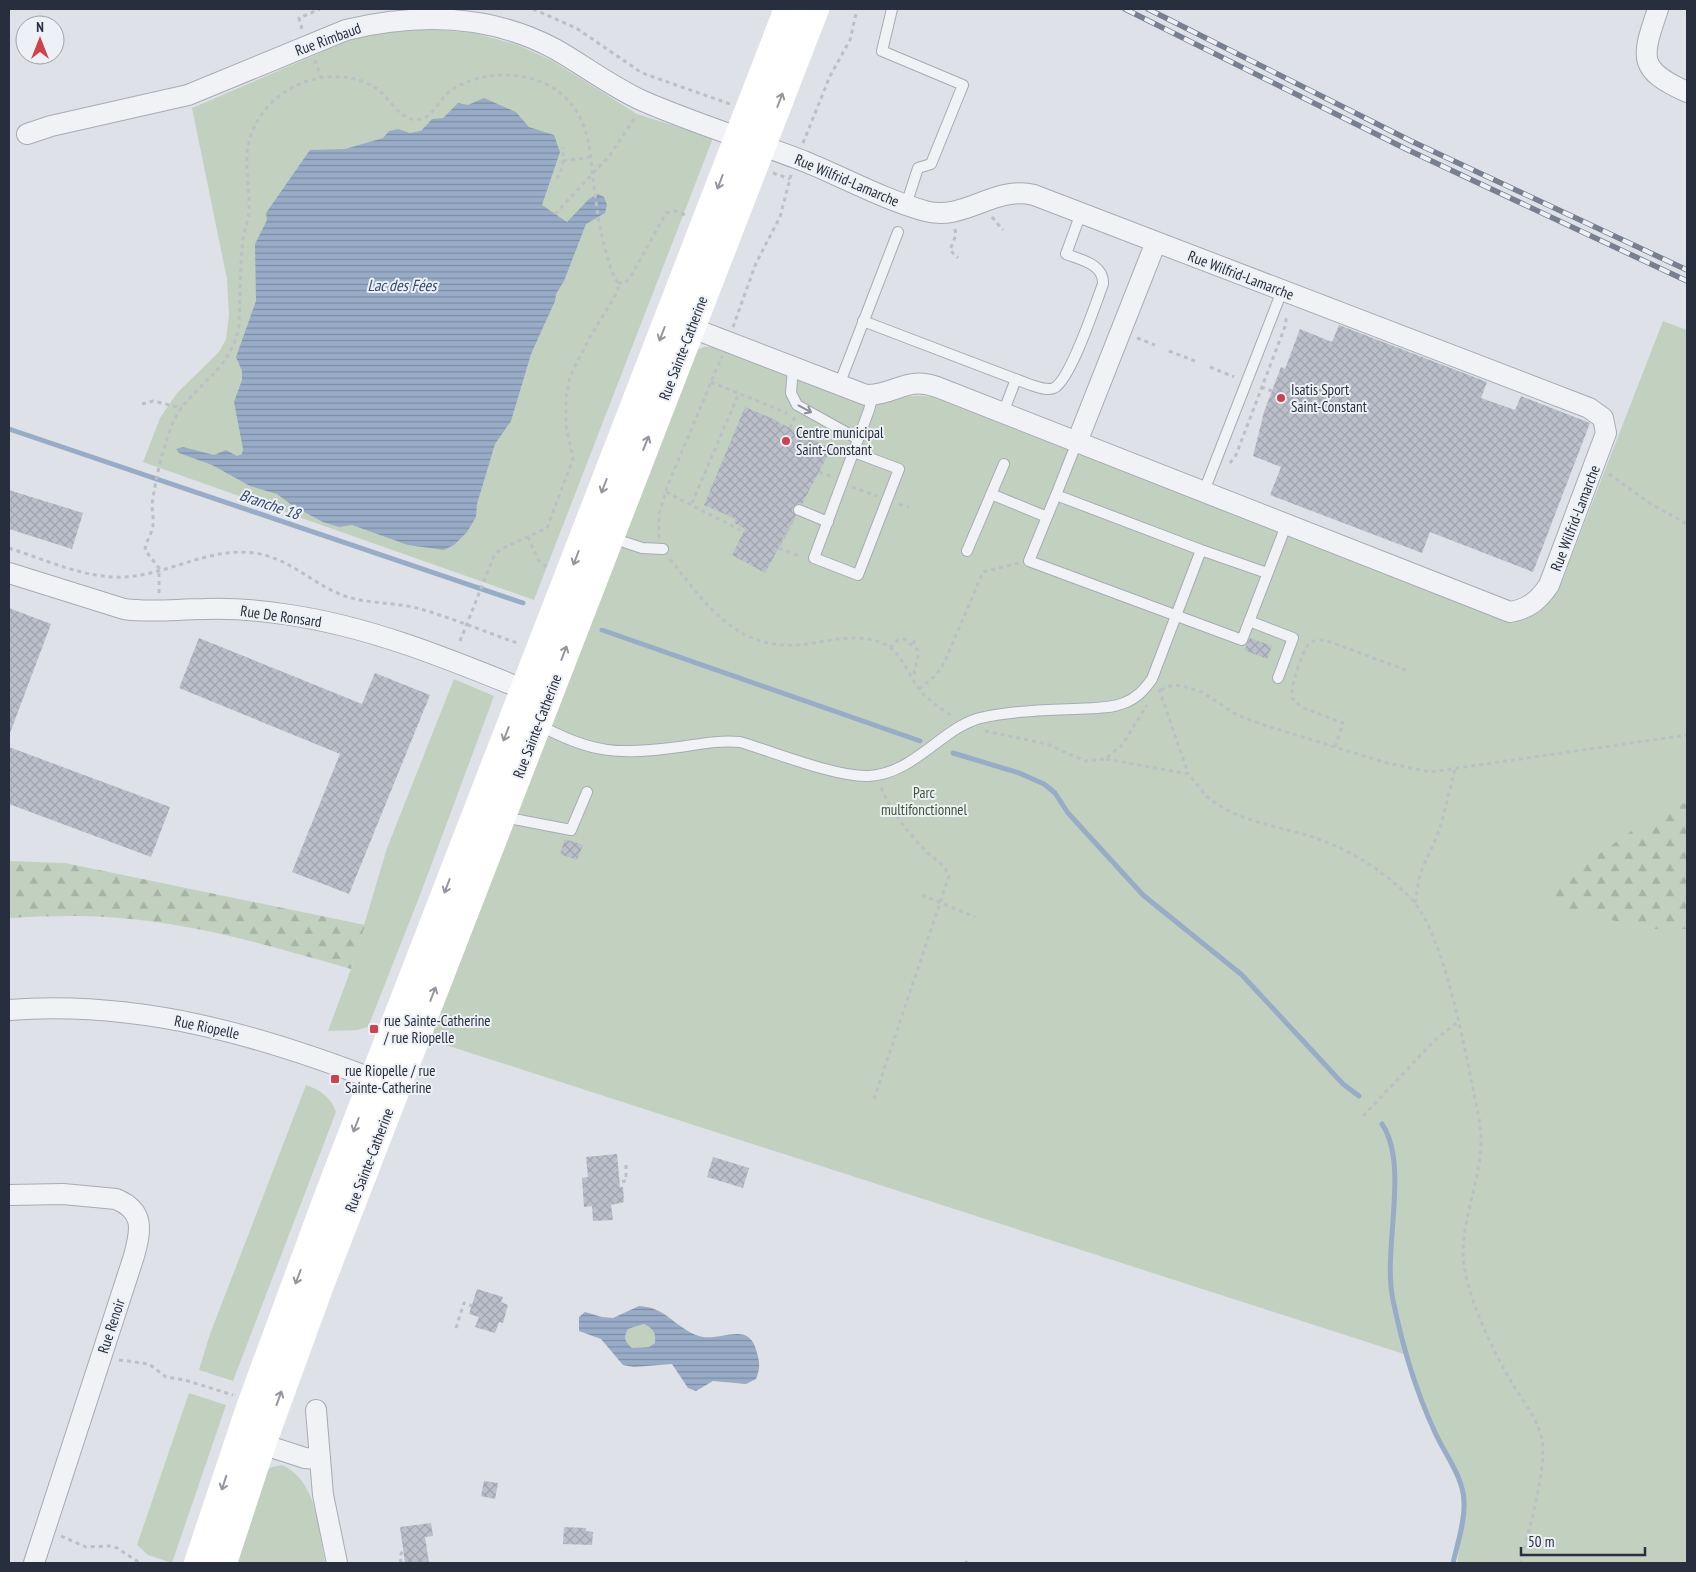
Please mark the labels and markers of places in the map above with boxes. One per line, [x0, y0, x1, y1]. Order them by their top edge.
place label: Isatis Sport Saint-Constant [1291, 380, 1367, 416]
marker: Isatis Sport Saint-Constant [1275, 392, 1287, 404]
place label: Centre municipal Saint-Constant [796, 423, 884, 459]
marker: Centre municipal Saint-Constant [780, 435, 792, 447]
place label: rue Sainte-Catherine / rue Riopelle [383, 1011, 491, 1047]
marker: rue Sainte-Catherine / rue Riopelle [368, 1023, 380, 1035]
place label: rue Riopelle / rue Sainte-Catherine [345, 1061, 435, 1097]
marker: rue Riopelle / rue Sainte-Catherine [329, 1073, 341, 1085]

